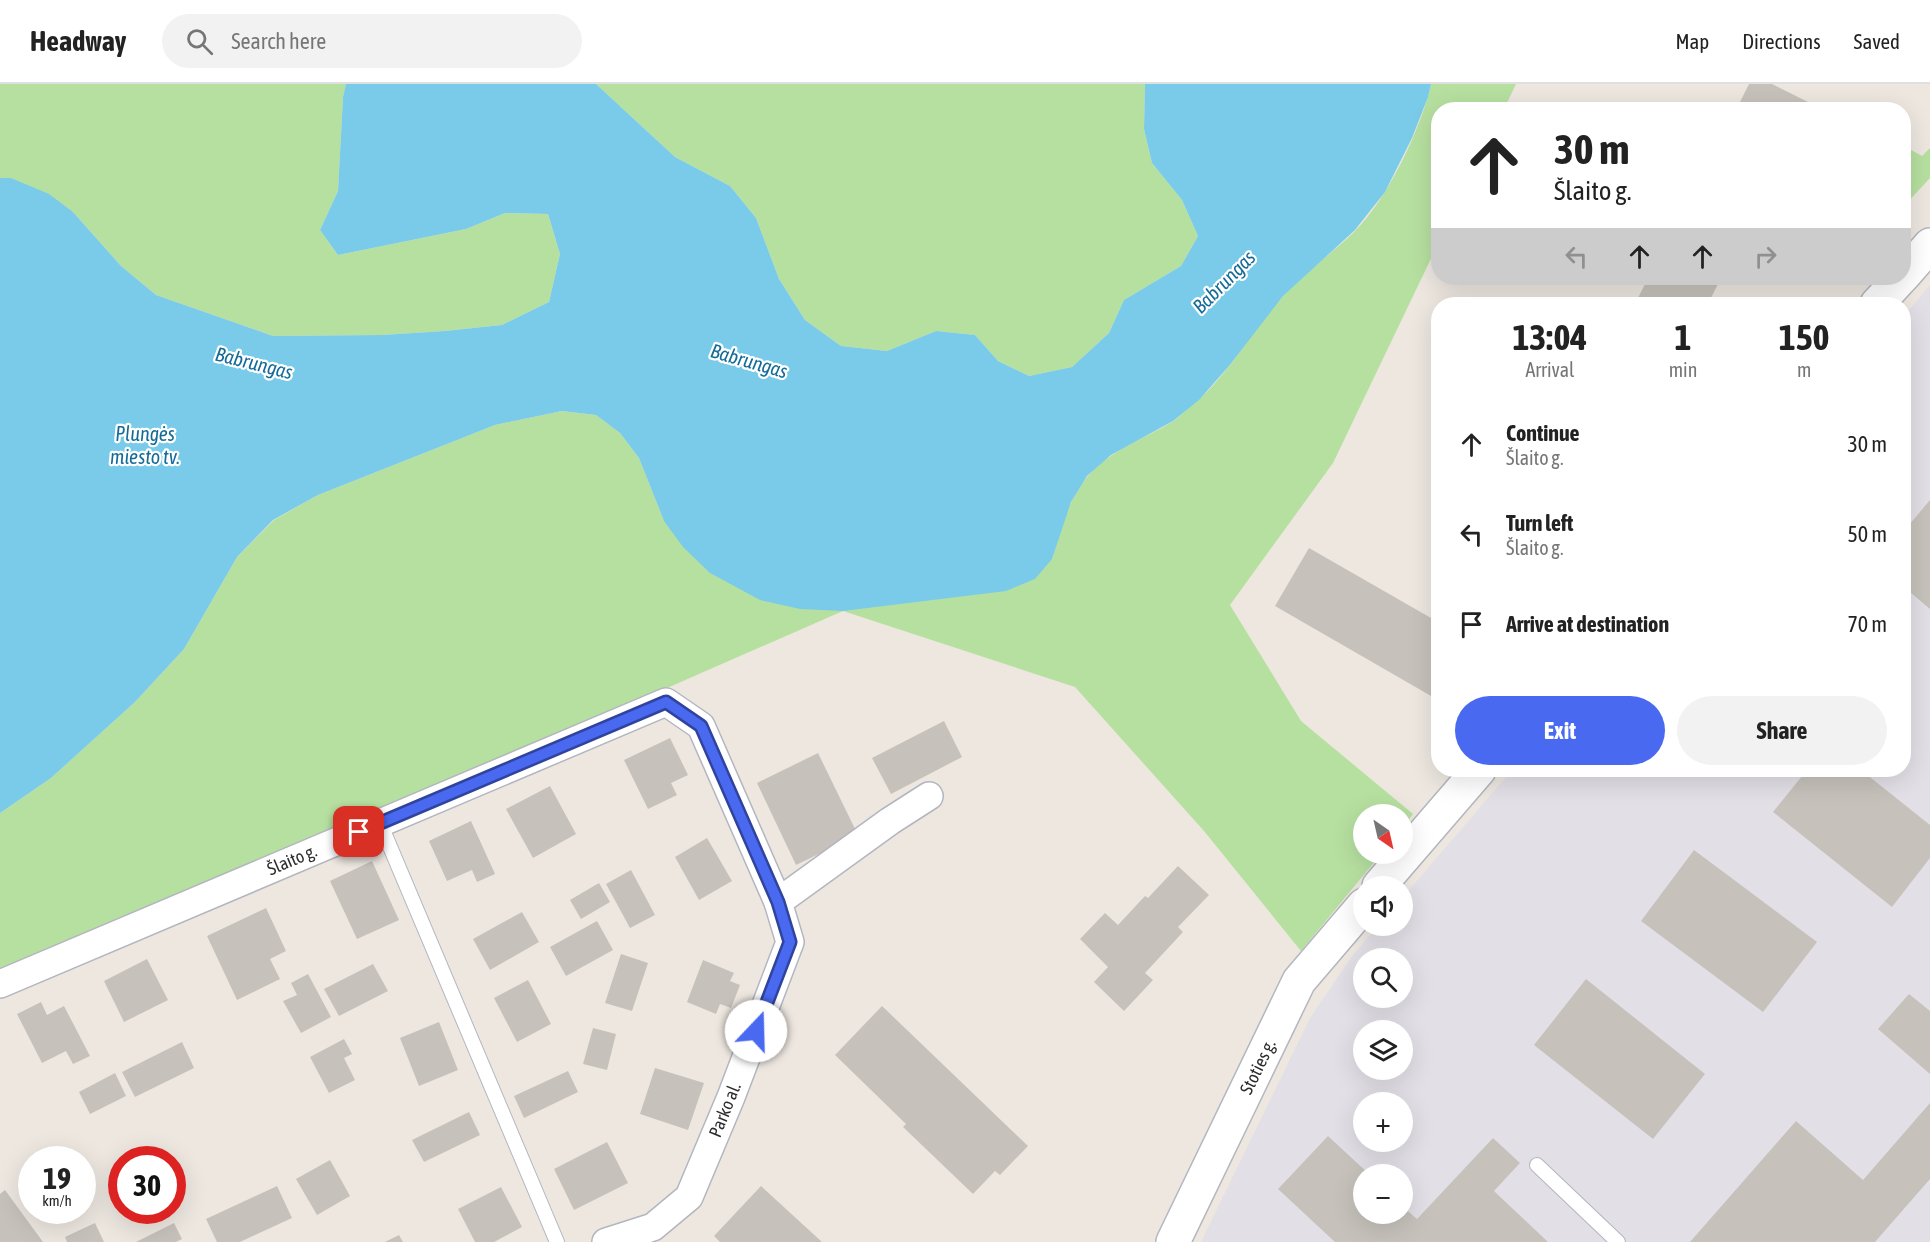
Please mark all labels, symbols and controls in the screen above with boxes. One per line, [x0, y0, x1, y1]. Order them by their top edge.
search box [162, 14, 582, 68]
text: Headway [30, 25, 126, 57]
icon: search [183, 25, 216, 58]
text: Search here [231, 28, 326, 54]
text: Map [1675, 29, 1709, 53]
text: Directions [1742, 29, 1821, 53]
text: Saved [1854, 29, 1900, 53]
text: 30 m [1554, 125, 1629, 173]
icon: ahead [1455, 126, 1533, 204]
text: Šlaito g. [1554, 175, 1632, 206]
icon: left [1560, 240, 1593, 273]
icon: ahead [1623, 240, 1656, 273]
icon: ahead [1686, 240, 1719, 273]
icon: right [1749, 240, 1782, 273]
water label: Babrungas [1188, 246, 1260, 318]
text: 13:04 [1512, 316, 1587, 358]
text: 1 [1675, 316, 1691, 358]
text: 150 [1779, 316, 1830, 358]
water label: Babrungas [708, 339, 790, 382]
water label: Babrungas [213, 342, 295, 383]
text: Arrival [1525, 358, 1574, 381]
text: min [1669, 358, 1697, 381]
text: m [1797, 358, 1811, 381]
text: Continue [1506, 420, 1580, 446]
water label: Plungės miesto tv. [110, 422, 180, 468]
icon: ahead [1455, 428, 1488, 461]
text: 30 m [1847, 431, 1887, 457]
text: Šlaito g. [1506, 446, 1563, 469]
text: Turn left [1506, 510, 1573, 536]
icon: left [1455, 518, 1488, 551]
text: 50 m [1847, 521, 1887, 547]
text: Šlaito g. [1506, 536, 1563, 559]
icon: arrive [1455, 608, 1488, 641]
text: Arrive at destination [1506, 611, 1669, 637]
text: 70 m [1847, 611, 1887, 637]
button: Exit [1455, 696, 1665, 765]
button: Share [1677, 696, 1887, 765]
north arrow [1353, 804, 1413, 864]
map controls [1353, 804, 1413, 1224]
pin [333, 806, 384, 857]
icon: arrive [342, 815, 375, 848]
street label: Šlaito g. [264, 840, 320, 879]
button: sound [1353, 876, 1413, 936]
button: search [1353, 948, 1413, 1008]
position arrow [724, 999, 788, 1063]
button: layers [1353, 1020, 1413, 1080]
street label: Stoties g. [1235, 1036, 1280, 1098]
street label: Parko al. [704, 1079, 745, 1140]
button: + [1353, 1092, 1413, 1152]
speed limit sign: 30 [108, 1146, 186, 1224]
text: 19 [43, 1161, 71, 1195]
button: − [1353, 1164, 1413, 1224]
text: km/h [42, 1192, 72, 1209]

